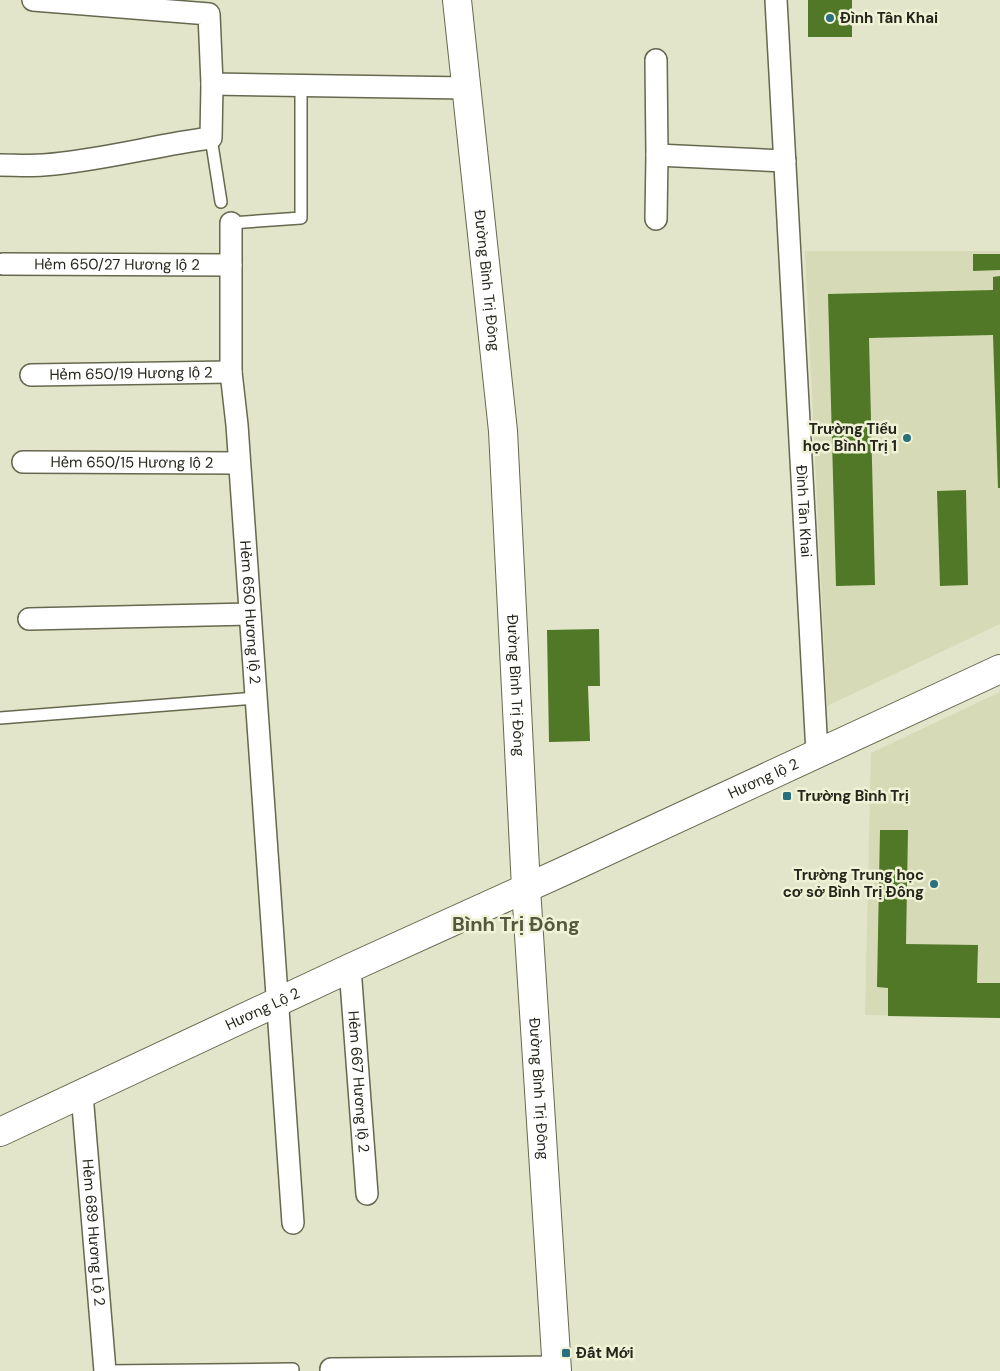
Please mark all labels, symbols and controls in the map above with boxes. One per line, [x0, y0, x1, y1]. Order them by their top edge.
place label: Đình Tân Khai [840, 8, 938, 28]
marker: Đình Tân Khai [824, 12, 836, 24]
street label: Đường Bình Trị Đông [469, 209, 504, 352]
street label: Hẻm 650/27 Hương lộ 2 [34, 254, 200, 275]
street label: Hẻm 650/19 Hương lộ 2 [49, 362, 213, 385]
place label: Trường Tiểu học Bình Trị 1 [803, 419, 897, 456]
marker: Trường Tiểu học Bình Trị 1 [901, 432, 913, 444]
street label: Hẻm 650/15 Hương lộ 2 [50, 452, 214, 473]
street label: Đình Tân Khai [791, 464, 816, 558]
street label: Hẻm 650 Hương lộ 2 [235, 540, 265, 685]
street label: Đường Bình Trị Đông [502, 614, 529, 757]
street label: Hương lộ 2 [725, 754, 802, 804]
place label: Trường Bình Trị [797, 786, 909, 806]
marker: Trường Bình Trị [781, 790, 793, 802]
place label: Trường Trung học cơ sở Bình Trị Đông [783, 865, 924, 902]
marker: Trường Trung học cơ sở Bình Trị Đông [928, 878, 940, 890]
district label: Bình Trị Đông [452, 911, 580, 937]
street label: Hương Lộ 2 [222, 983, 303, 1035]
street label: Hẻm 667 Hương lộ 2 [343, 1010, 374, 1153]
street label: Đường Bình Trị Đông [524, 1017, 553, 1160]
street label: Hẻm 689 Hương Lộ 2 [77, 1158, 110, 1307]
place label: Đất Mới [576, 1343, 634, 1363]
marker: Đất Mới [560, 1347, 572, 1359]

